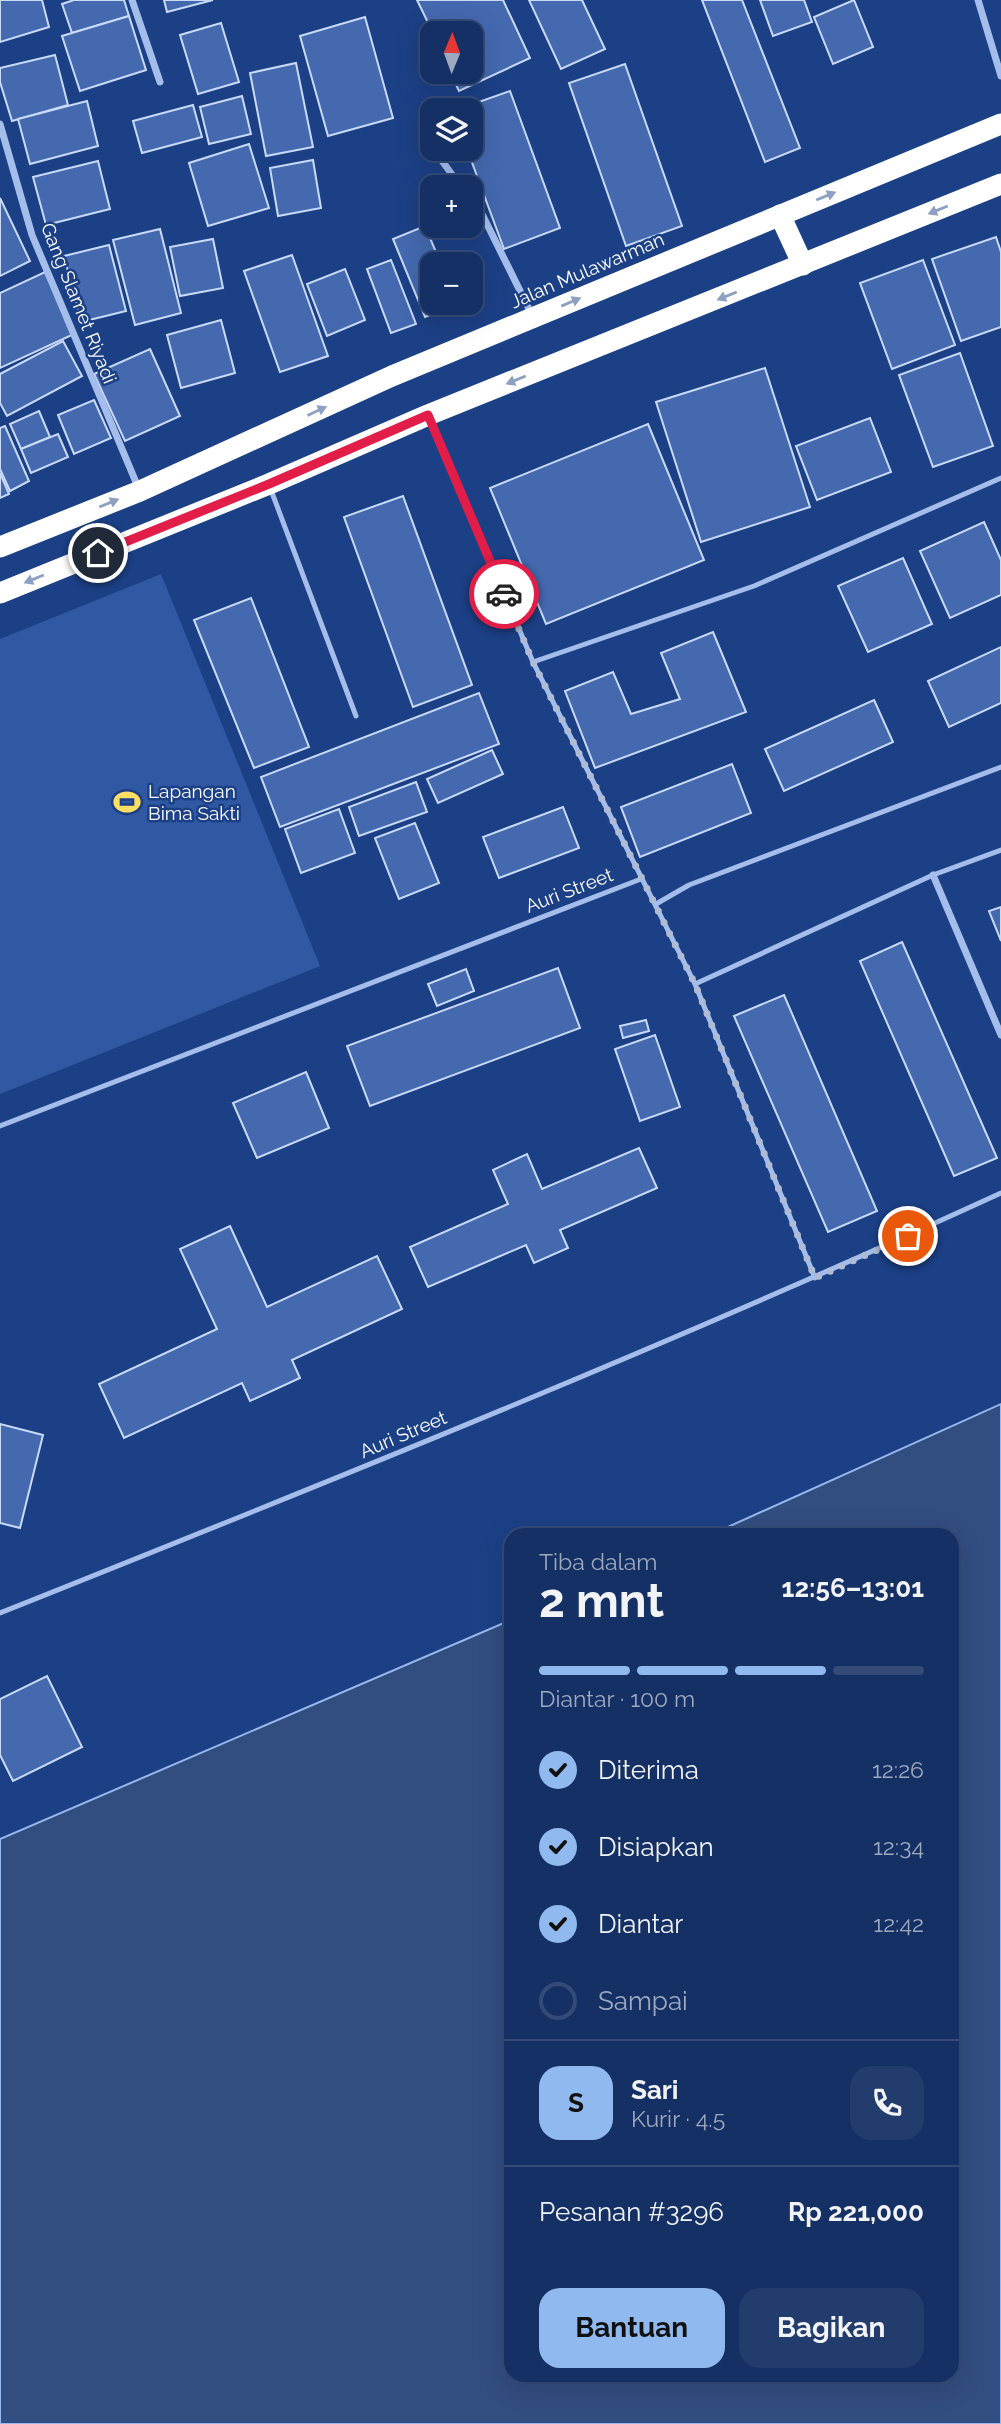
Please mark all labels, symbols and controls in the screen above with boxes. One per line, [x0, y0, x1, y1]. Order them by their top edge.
north arrow [420, 21, 483, 84]
map controls [420, 21, 483, 315]
button: layers [420, 98, 483, 161]
button: + [420, 175, 483, 238]
one-way arrow [816, 190, 837, 201]
one-way arrow [927, 205, 948, 216]
street label: Gang Slamet Riyadi [37, 219, 121, 387]
street label: Jalan Mulawarman [507, 228, 667, 312]
button: − [420, 252, 483, 315]
one-way arrow [716, 290, 737, 301]
one-way arrow [561, 296, 582, 307]
one-way arrow [505, 375, 526, 386]
one-way arrow [307, 405, 327, 417]
one-way arrow [99, 498, 120, 509]
pin [68, 523, 128, 583]
icon: home [79, 534, 117, 572]
courier [469, 559, 539, 629]
one-way arrow [23, 574, 44, 585]
icon: car [485, 575, 523, 613]
place label: Lapangan Bima Sakti [148, 780, 240, 824]
sports icon: Lapangan Bima Sakti [112, 787, 142, 817]
street label: Auri Street [522, 863, 617, 917]
pin [878, 1206, 938, 1266]
icon: bag [889, 1217, 927, 1255]
street label: Auri Street [356, 1406, 450, 1462]
text: Tiba dalam [539, 1548, 657, 1575]
text: 12:56–13:01 [782, 1573, 924, 1603]
text: 2 mnt [539, 1574, 664, 1628]
text: Diantar · 100 m [539, 1685, 695, 1712]
icon: check [539, 1751, 577, 1789]
text: Diterima [598, 1755, 699, 1785]
text: 12:26 [872, 1756, 924, 1783]
icon: check [539, 1828, 577, 1866]
text: Disiapkan [598, 1832, 714, 1862]
text: 12:34 [873, 1833, 924, 1860]
icon: check [539, 1905, 577, 1943]
text: Diantar [598, 1909, 683, 1939]
text: 12:42 [873, 1910, 924, 1937]
text: Sampai [598, 1986, 688, 2016]
button: phone [850, 2066, 924, 2140]
text: Sari [631, 2075, 679, 2105]
text: S [568, 2088, 584, 2118]
text: Kurir · 4.5 [631, 2105, 725, 2132]
text: Pesanan #3296 [539, 2197, 724, 2227]
text: Rp 221,000 [788, 2197, 924, 2227]
button: Bantuan [539, 2288, 725, 2368]
button: Bagikan [739, 2288, 924, 2368]

